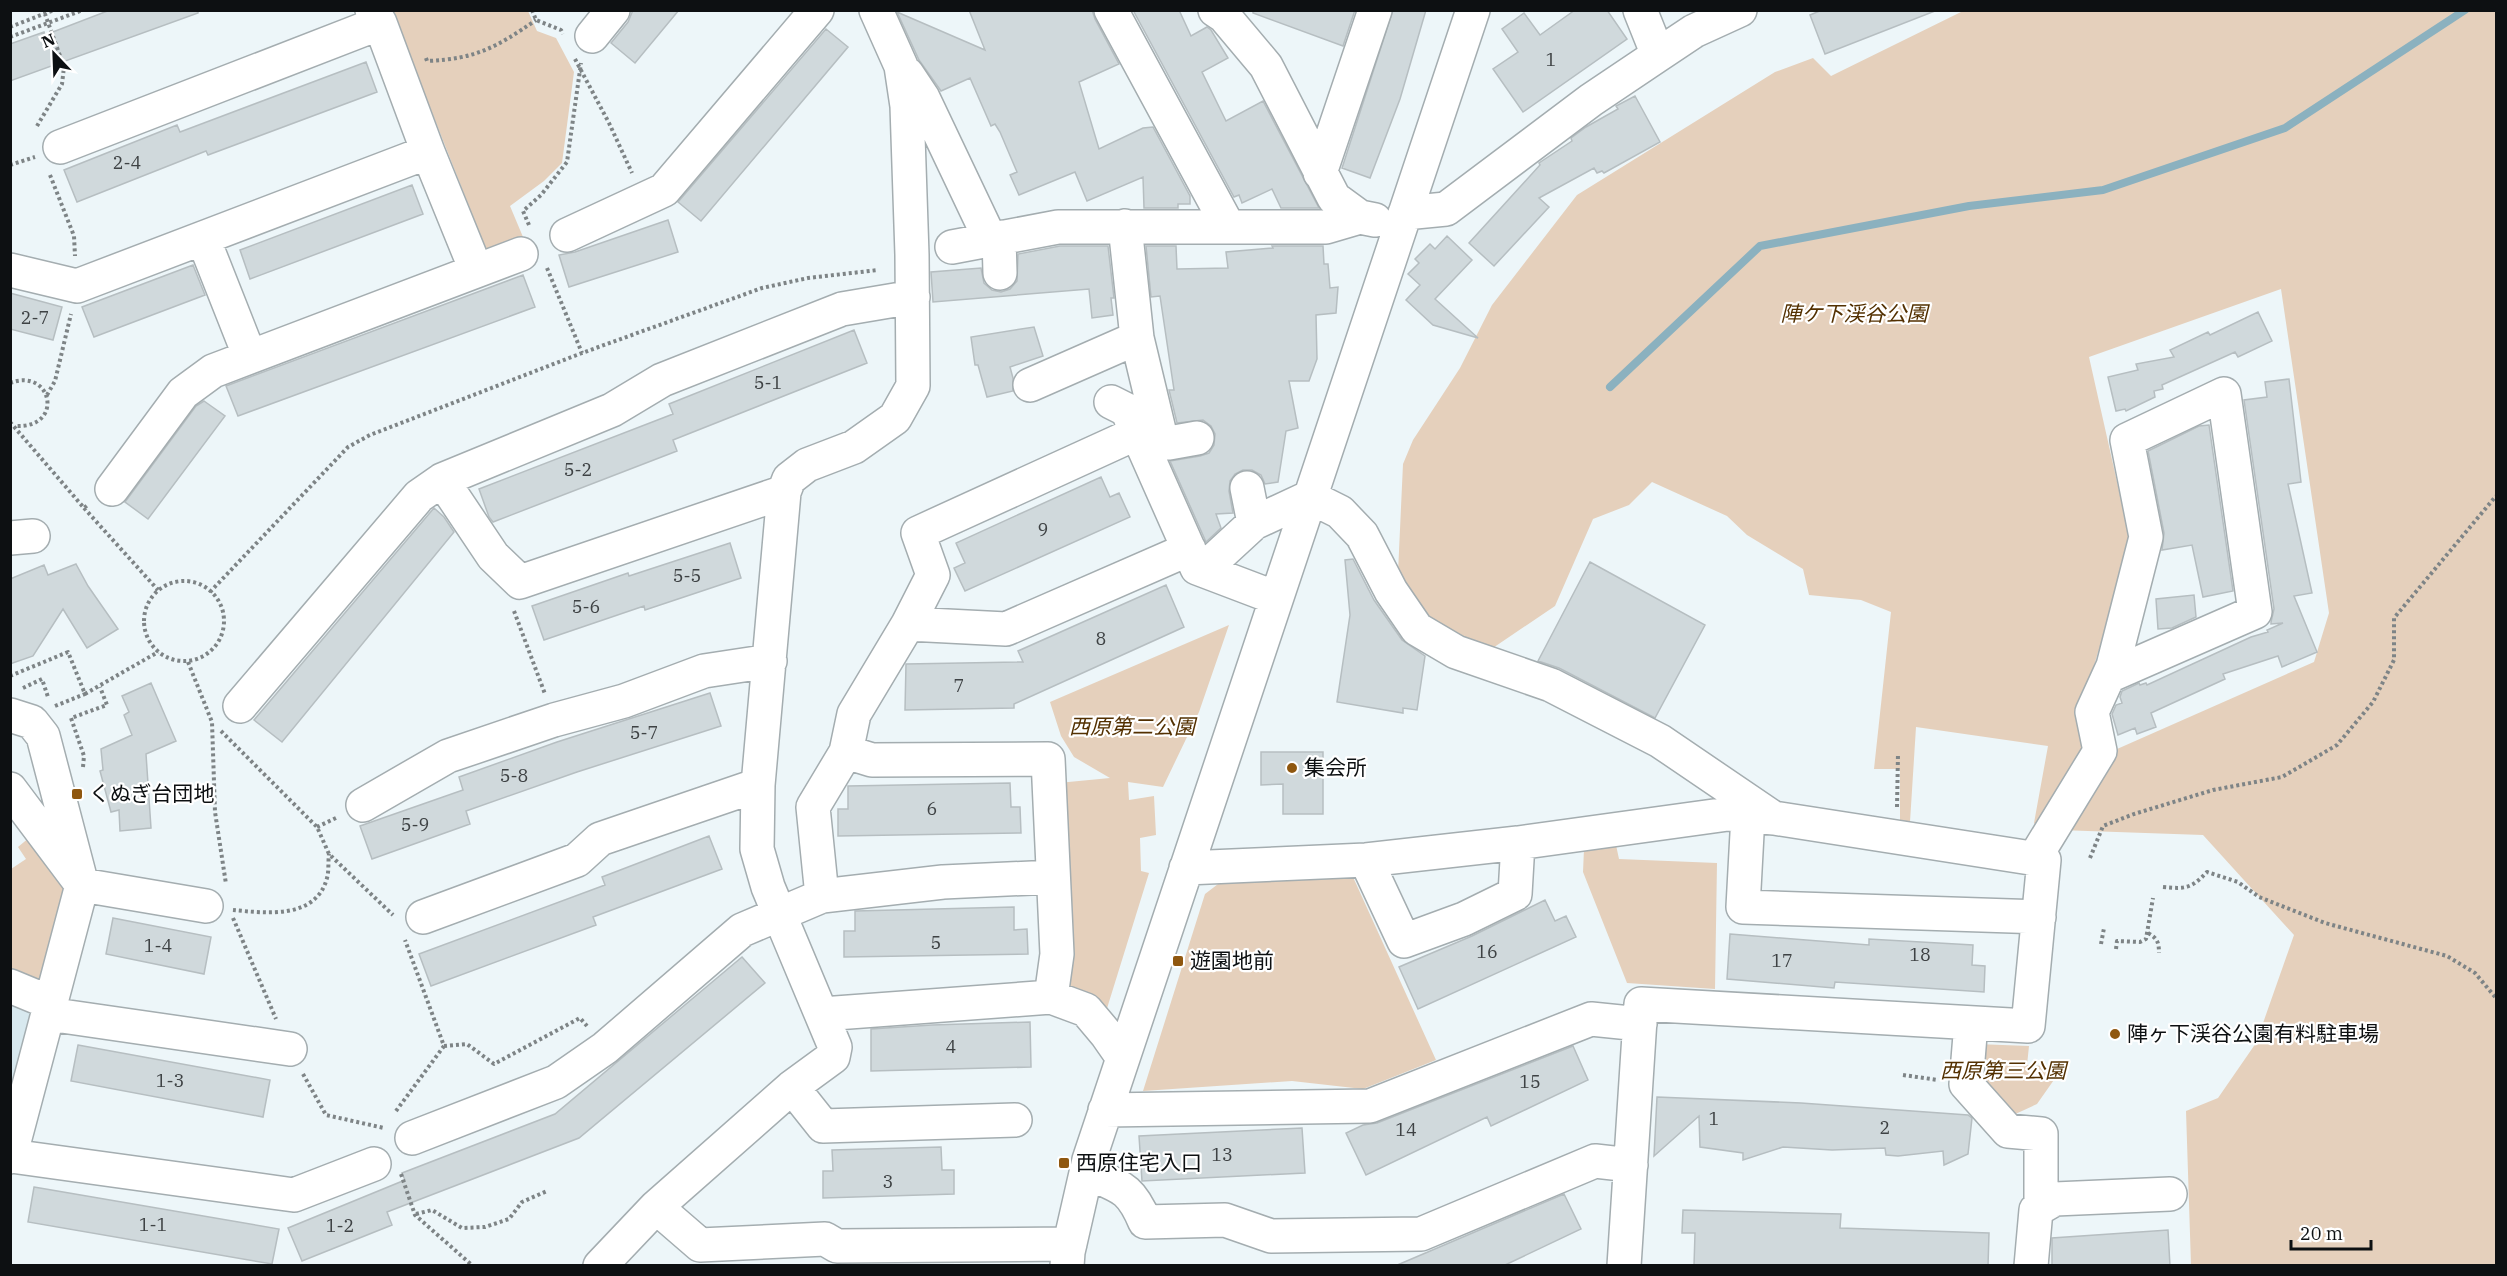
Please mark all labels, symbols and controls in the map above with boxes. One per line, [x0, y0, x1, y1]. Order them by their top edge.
north arrow [24, 24, 84, 84]
text: N [38, 29, 58, 52]
house number: 1 [1546, 48, 1556, 71]
house number: 2-4 [113, 151, 141, 174]
park label: 陣ケ下渓谷公園 [1781, 299, 1930, 327]
house number: 2-7 [21, 306, 49, 329]
house number: 5-1 [754, 371, 782, 394]
house number: 5-2 [564, 458, 592, 481]
house number: 9 [1038, 518, 1048, 541]
house number: 5-5 [673, 564, 701, 587]
house number: 5-6 [572, 595, 600, 618]
house number: 8 [1096, 627, 1106, 650]
house number: 7 [954, 674, 964, 697]
park label: 西原第二公園 [1069, 712, 1198, 740]
house number: 5-7 [630, 721, 658, 744]
place label: 集会所 [1304, 753, 1367, 781]
marker: 集会所 [1285, 761, 1299, 775]
house number: 5-8 [500, 764, 528, 787]
place label: くぬぎ台団地 [89, 779, 215, 807]
marker: くぬぎ台団地 [70, 787, 84, 801]
house number: 6 [927, 797, 937, 820]
house number: 5-9 [401, 813, 429, 836]
house number: 5 [931, 931, 941, 954]
house number: 1-4 [144, 934, 172, 957]
house number: 16 [1476, 940, 1498, 963]
house number: 18 [1909, 943, 1931, 966]
place label: 遊園地前 [1190, 946, 1274, 974]
house number: 17 [1771, 949, 1793, 972]
marker: 遊園地前 [1171, 954, 1185, 968]
place label: 陣ヶ下渓谷公園有料駐車場 [2127, 1019, 2379, 1047]
marker: 陣ヶ下渓谷公園有料駐車場 [2108, 1027, 2122, 1041]
house number: 4 [946, 1035, 956, 1058]
park label: 西原第三公園 [1940, 1056, 2069, 1084]
house number: 1-3 [156, 1069, 184, 1092]
house number: 15 [1519, 1070, 1541, 1093]
house number: 1 [1709, 1107, 1719, 1130]
house number: 2 [1880, 1116, 1890, 1139]
house number: 14 [1395, 1118, 1417, 1141]
house number: 13 [1211, 1143, 1233, 1166]
place label: 西原住宅入口 [1076, 1148, 1202, 1176]
marker: 西原住宅入口 [1057, 1156, 1071, 1170]
house number: 3 [883, 1170, 893, 1193]
house number: 1-1 [139, 1213, 167, 1236]
scale bar [2291, 1213, 2370, 1251]
house number: 1-2 [326, 1214, 354, 1237]
text: 20 m [2300, 1222, 2343, 1245]

